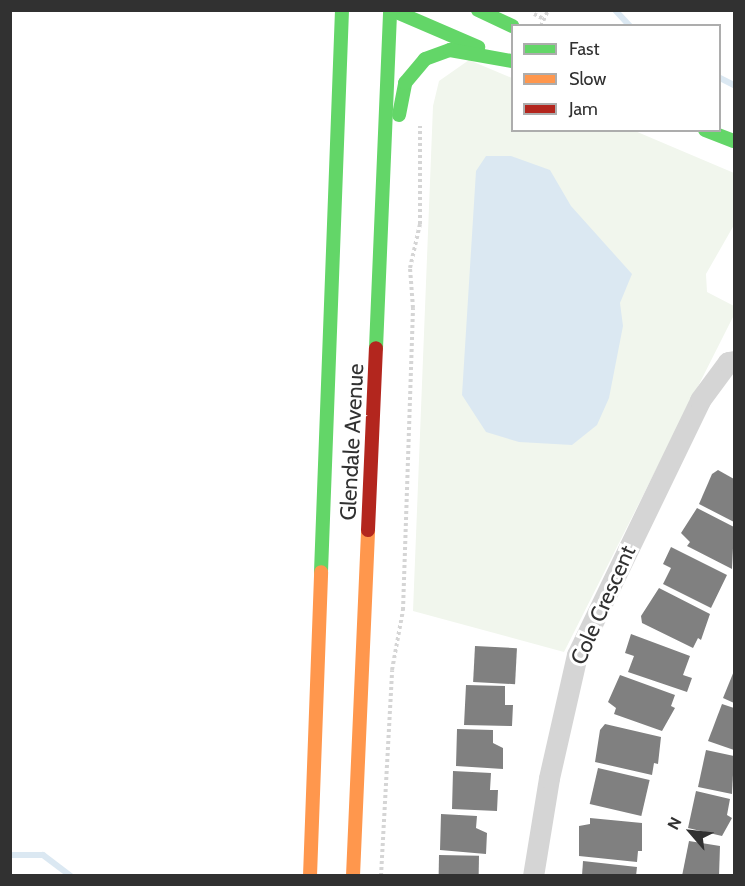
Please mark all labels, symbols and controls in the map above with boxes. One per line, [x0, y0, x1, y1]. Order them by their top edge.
legend [511, 24, 721, 132]
text: Fast [569, 38, 600, 60]
text: Slow [569, 68, 606, 90]
text: Jam [569, 98, 598, 120]
street label: Glendale Avenue [335, 363, 369, 521]
street label: Cole Crescent [565, 541, 641, 669]
north arrow [661, 802, 721, 862]
text: N [664, 814, 686, 833]

